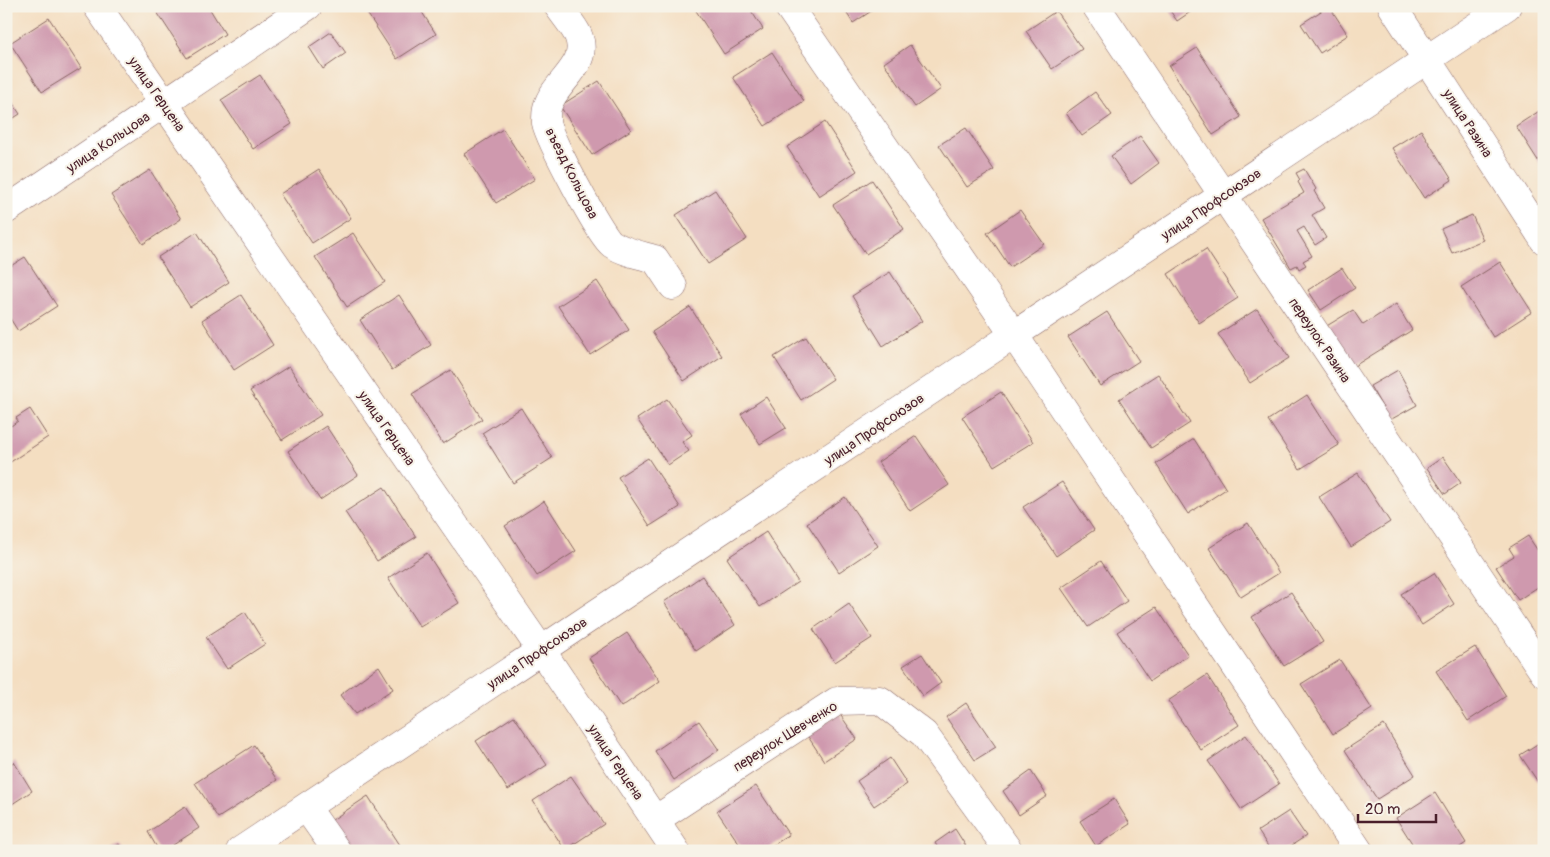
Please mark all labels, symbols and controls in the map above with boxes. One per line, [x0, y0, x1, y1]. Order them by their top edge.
street label: улица Герцена [124, 53, 189, 135]
street label: улица Разина [1439, 85, 1496, 161]
street label: улица Кольцова [63, 108, 153, 177]
street label: въезд Кольцова [541, 125, 602, 222]
street label: улица Профсоюзов [1157, 165, 1265, 245]
street label: переулок Разина [1285, 295, 1354, 386]
street label: улица Герцена [354, 387, 419, 469]
street label: улица Профсоюзов [820, 390, 928, 470]
street label: улица Профсоюзов [483, 614, 591, 694]
street label: переулок Шевченко [730, 697, 841, 775]
street label: улица Герцена [584, 721, 647, 803]
scale bar [1358, 792, 1435, 824]
text: 20 m [1365, 800, 1400, 819]

